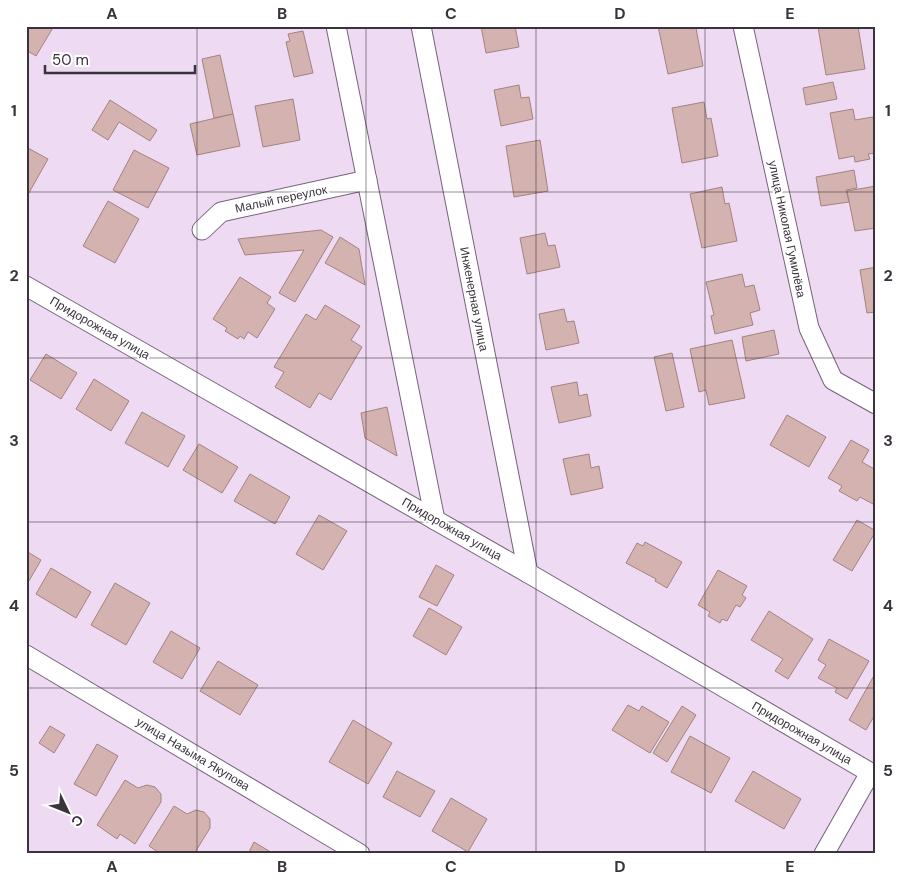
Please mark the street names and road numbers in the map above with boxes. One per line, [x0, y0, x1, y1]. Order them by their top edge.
street label: улица Николая Гумилёва [765, 159, 809, 299]
street label: Малый переулок [234, 181, 329, 217]
street label: Инженерная улица [456, 245, 492, 353]
street label: Придорожная улица [47, 293, 153, 363]
street label: Придорожная улица [399, 494, 505, 564]
street label: Придорожная улица [749, 698, 855, 768]
street label: улица Назыма Якупова [133, 714, 253, 794]

